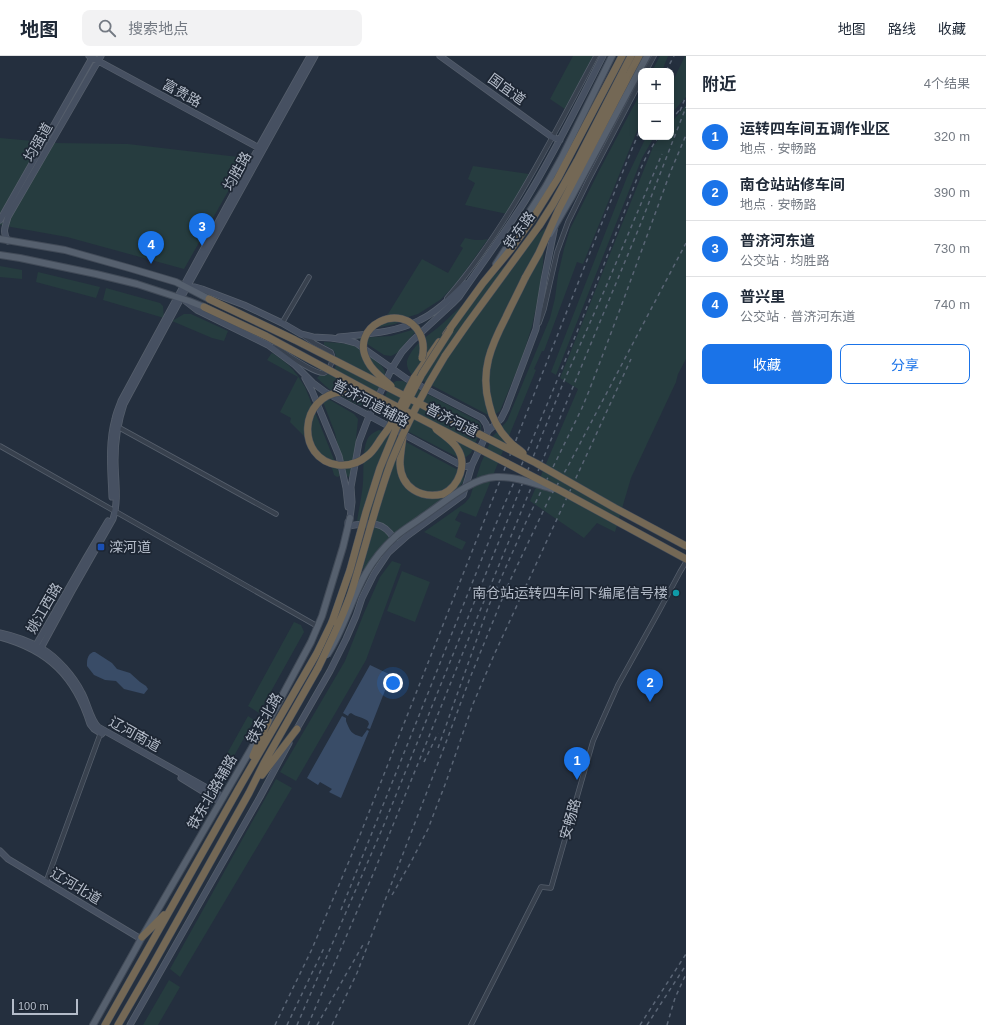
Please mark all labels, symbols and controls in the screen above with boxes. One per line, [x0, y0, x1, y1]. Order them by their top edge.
search box [82, 10, 362, 46]
icon: search [96, 17, 118, 39]
text: 地图 [20, 19, 58, 40]
text: 搜索地点 [128, 20, 188, 37]
text: 地图 [838, 21, 866, 37]
text: 路线 [888, 21, 916, 37]
text: 收藏 [938, 21, 966, 37]
map controls [638, 68, 674, 140]
button: + [638, 68, 674, 104]
street label: 国宜道 [485, 70, 529, 108]
text: 附近 [702, 75, 736, 94]
street label: 富贵路 [160, 76, 204, 110]
text: 4个结果 [924, 76, 970, 91]
button: − [638, 104, 674, 140]
street label: 均强道 [21, 120, 55, 164]
text: 运转四车间五调作业区 [740, 120, 890, 137]
text: 1 [711, 129, 719, 144]
text: 320 m [934, 129, 970, 144]
text: 地点 · 安畅路 [740, 141, 817, 156]
street label: 均胜路 [220, 149, 254, 193]
text: 南仓站站修车间 [740, 176, 845, 193]
text: 2 [711, 185, 719, 200]
text: 390 m [934, 185, 970, 200]
text: 地点 · 安畅路 [740, 197, 817, 212]
street label: 铁东路 [500, 208, 538, 252]
pin: 3 [189, 213, 215, 246]
pin: 4 [138, 231, 164, 264]
text: 普济河东道 [740, 232, 815, 249]
text: 3 [711, 241, 719, 256]
text: 730 m [934, 241, 970, 256]
text: 公交站 · 均胜路 [740, 253, 830, 268]
text: 普兴里 [740, 288, 785, 305]
text: 4 [711, 297, 719, 312]
text: 740 m [934, 297, 970, 312]
text: 公交站 · 普济河东道 [740, 309, 856, 324]
button: 收藏 [702, 344, 832, 384]
button: 分享 [840, 344, 970, 384]
street label: 普济河道辅路 [330, 376, 412, 430]
street label: 普济河道 [423, 400, 481, 440]
place label: 滦河道 [109, 539, 151, 555]
marker: 滦河道 [96, 542, 106, 552]
street label: 姚江西路 [23, 580, 65, 636]
place label: 南仓站运转四车间下编尾信号楼 [472, 585, 668, 601]
marker: 南仓站运转四车间下编尾信号楼 [671, 588, 681, 598]
pin: 2 [637, 669, 663, 702]
your location [383, 673, 403, 693]
street label: 铁东北路 [243, 690, 285, 746]
street label: 辽河南道 [107, 713, 163, 755]
pin: 1 [564, 747, 590, 780]
street label: 铁东北路辅路 [184, 752, 240, 832]
street label: 安畅路 [557, 797, 583, 841]
street label: 辽河北道 [48, 865, 104, 907]
scale bar [12, 997, 78, 1016]
text: 100 m [18, 1000, 49, 1012]

